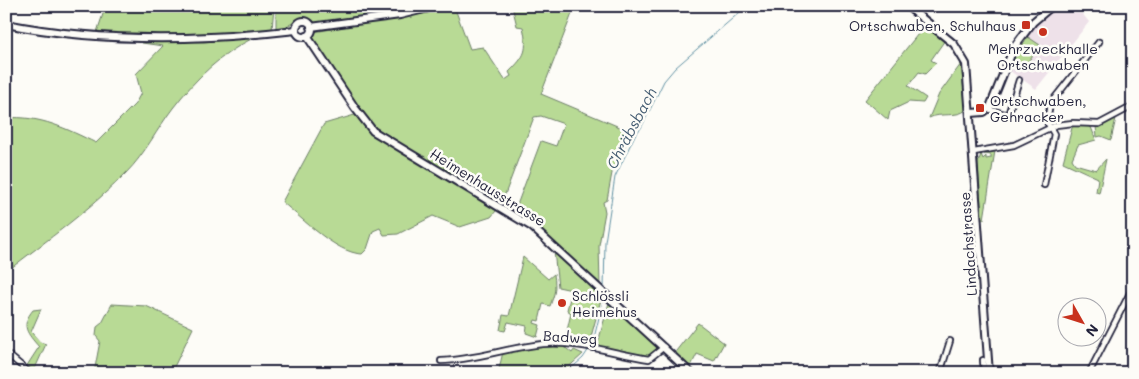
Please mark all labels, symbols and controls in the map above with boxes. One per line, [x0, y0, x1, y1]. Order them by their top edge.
place label: Ortschwaben, Schulhaus [849, 16, 1016, 35]
marker: Ortschwaben, Schulhaus [1020, 19, 1032, 31]
marker: Mehrzweckhalle Ortschwaben [1037, 26, 1049, 38]
place label: Mehrzweckhalle Ortschwaben [988, 39, 1098, 74]
water label: Chräbsbach [601, 84, 661, 172]
place label: Ortschwaben, Gehracker [990, 91, 1086, 126]
marker: Ortschwaben, Gehracker [974, 102, 986, 114]
street label: Heimenhausstrasse [427, 144, 549, 230]
street label: Lindachstrasse [955, 191, 981, 297]
place label: Schlössli Heimehus [572, 286, 637, 321]
north arrow [1056, 296, 1106, 346]
marker: Schlössli Heimehus [556, 297, 568, 309]
text: N [1082, 320, 1103, 341]
street label: Badweg [542, 326, 598, 348]

